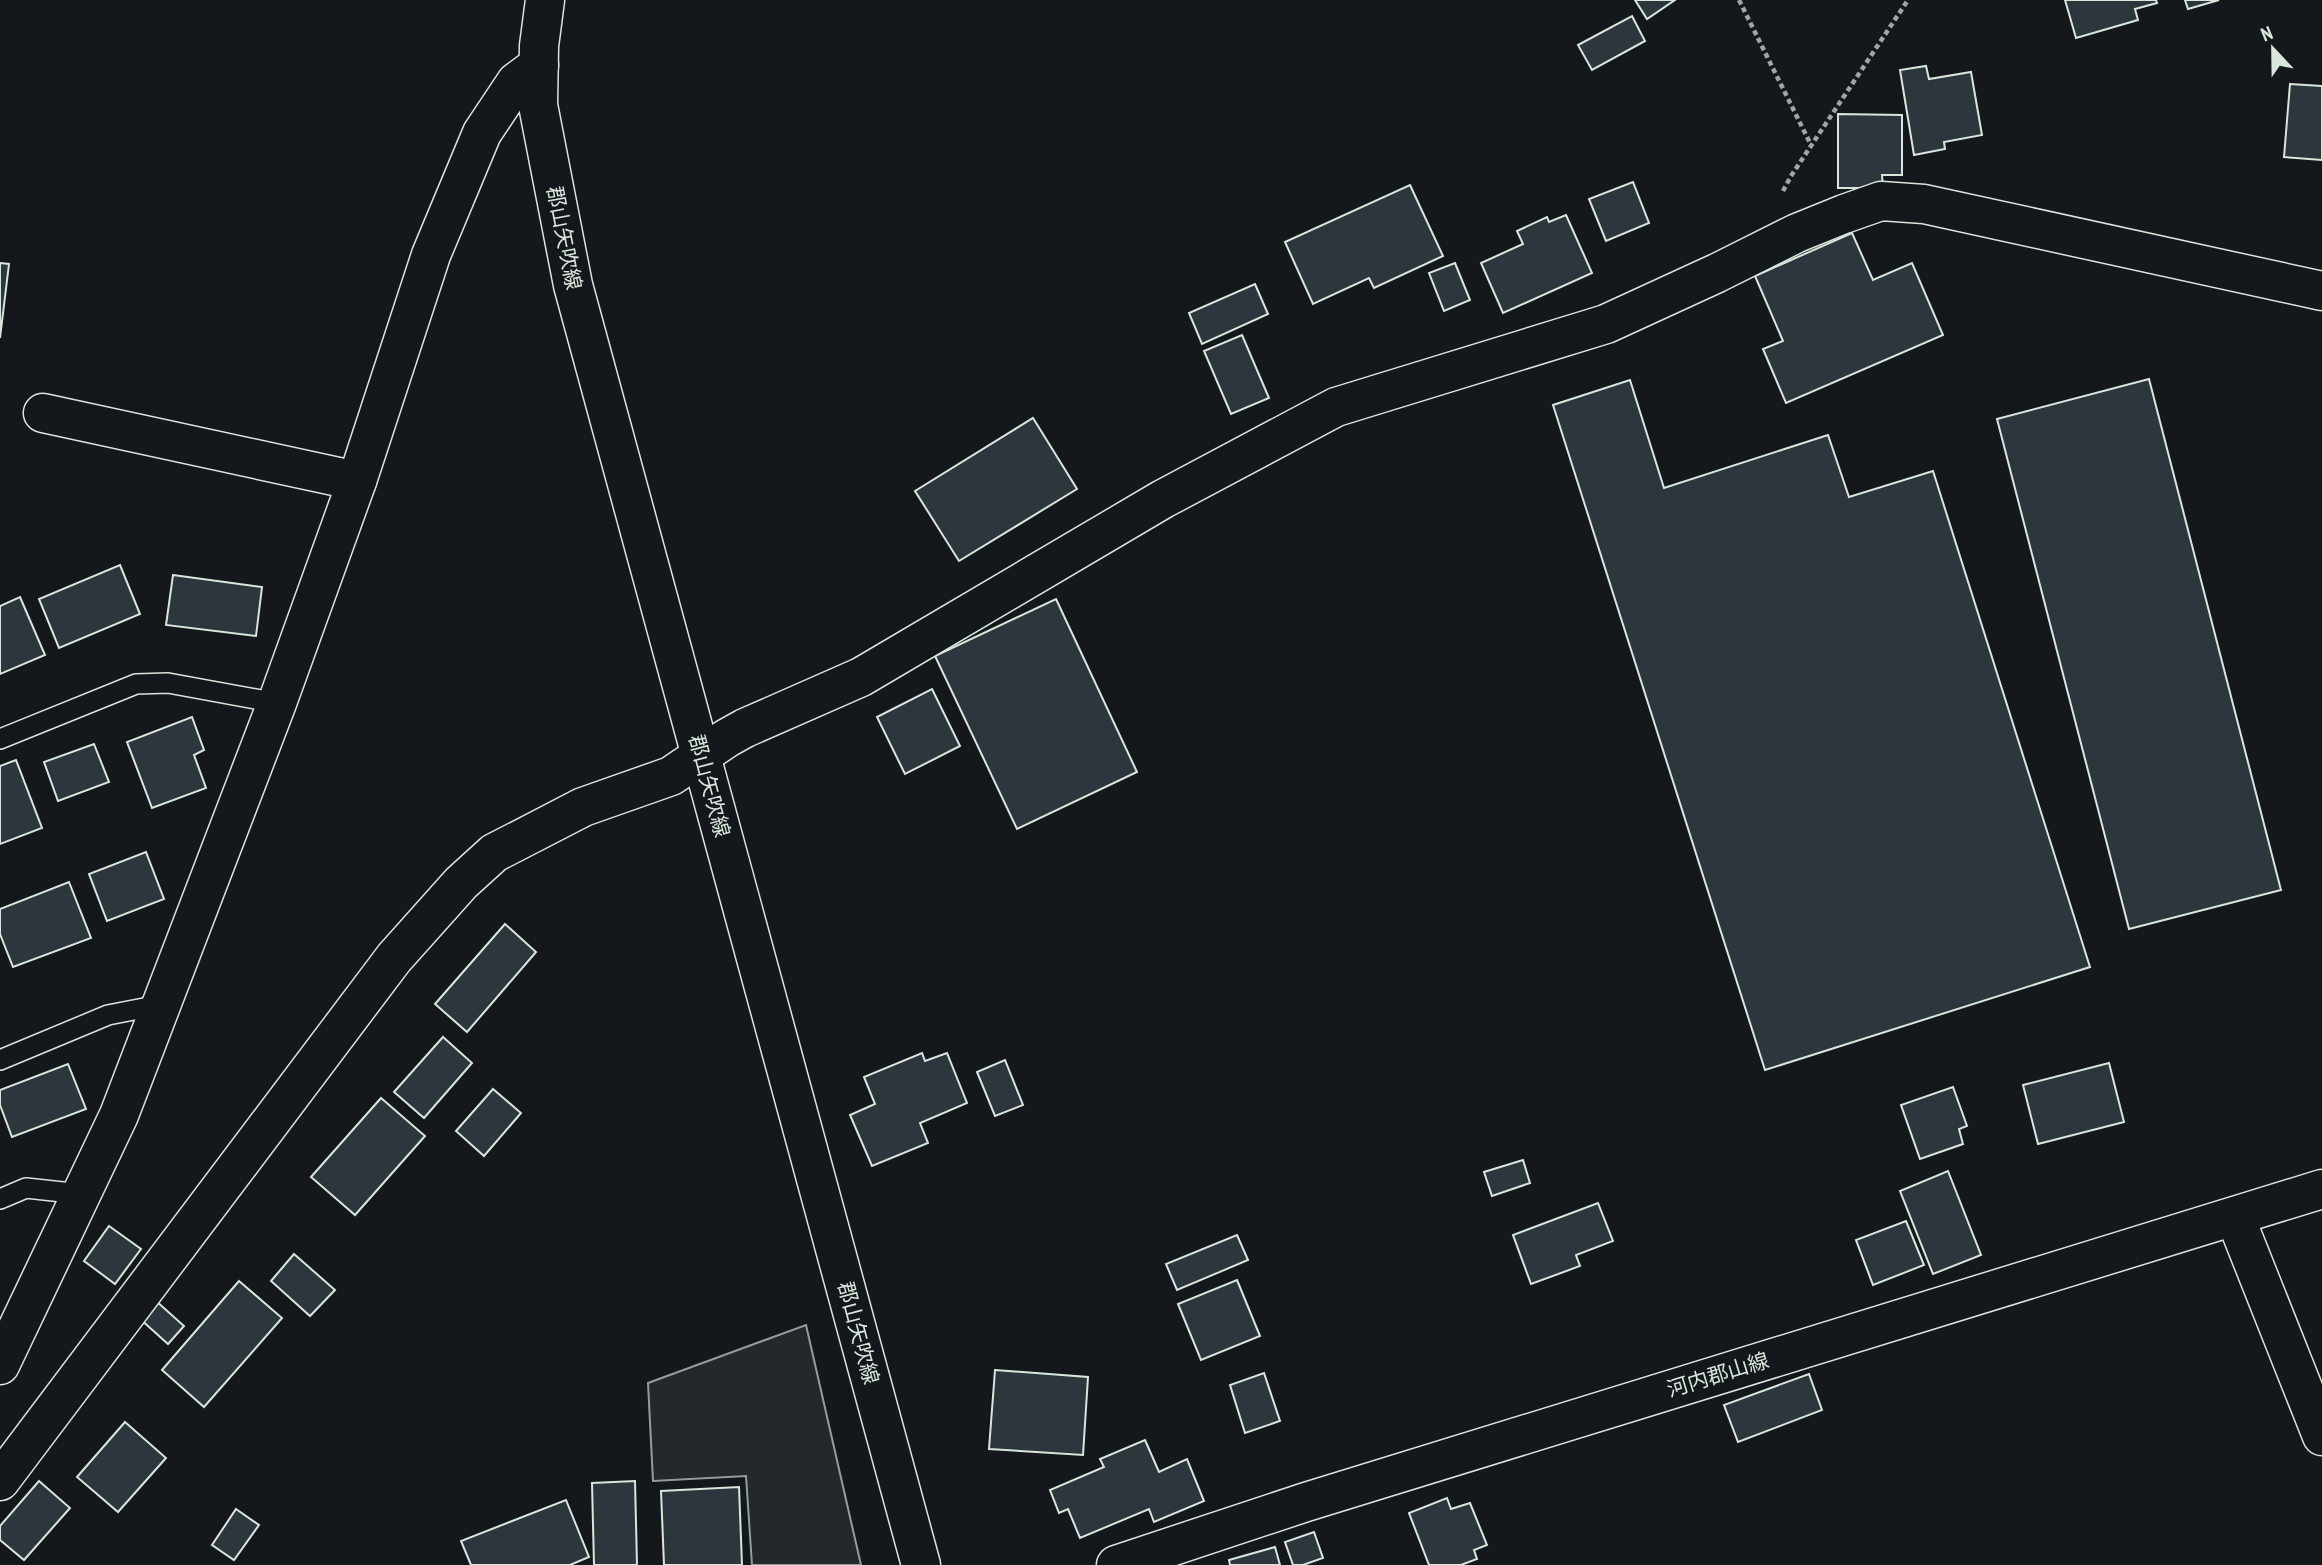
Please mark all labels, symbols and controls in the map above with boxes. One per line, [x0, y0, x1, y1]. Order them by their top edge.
north arrow [2238, 14, 2308, 84]
text: N [2257, 20, 2276, 46]
street label: 郡山矢吹線 [541, 184, 588, 292]
street label: 郡山矢吹線 [683, 732, 736, 840]
street label: 郡山矢吹線 [832, 1279, 885, 1387]
street label: 河内郡山線 [1664, 1346, 1772, 1403]

